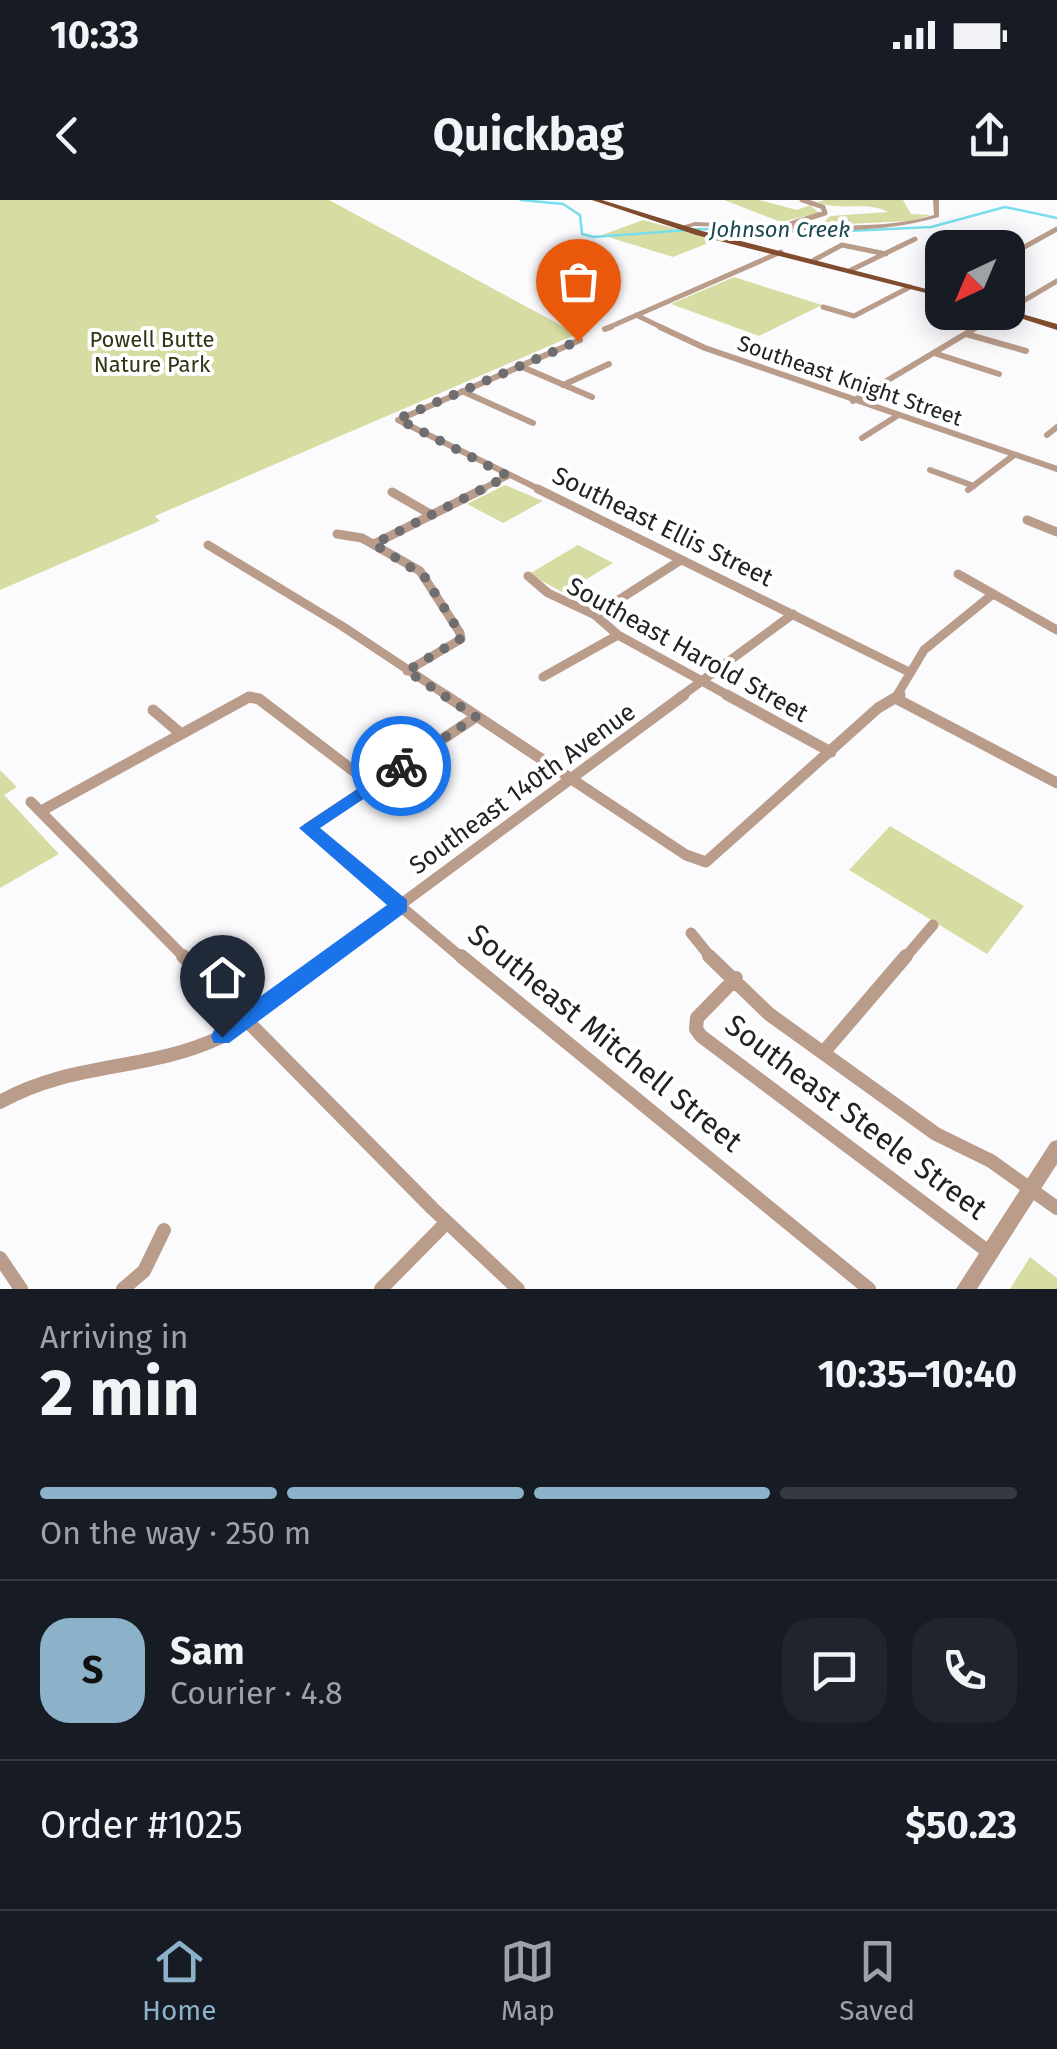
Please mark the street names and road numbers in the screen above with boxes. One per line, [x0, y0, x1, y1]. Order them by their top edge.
street label: Southeast Knight Street [734, 329, 966, 432]
street label: Southeast Ellis Street [547, 460, 779, 594]
street label: Southeast Harold Street [562, 571, 814, 729]
street label: Southeast 140th Avenue [404, 697, 641, 881]
street label: Southeast Mitchell Street [461, 916, 749, 1160]
street label: Southeast Steele Street [718, 1007, 994, 1227]

